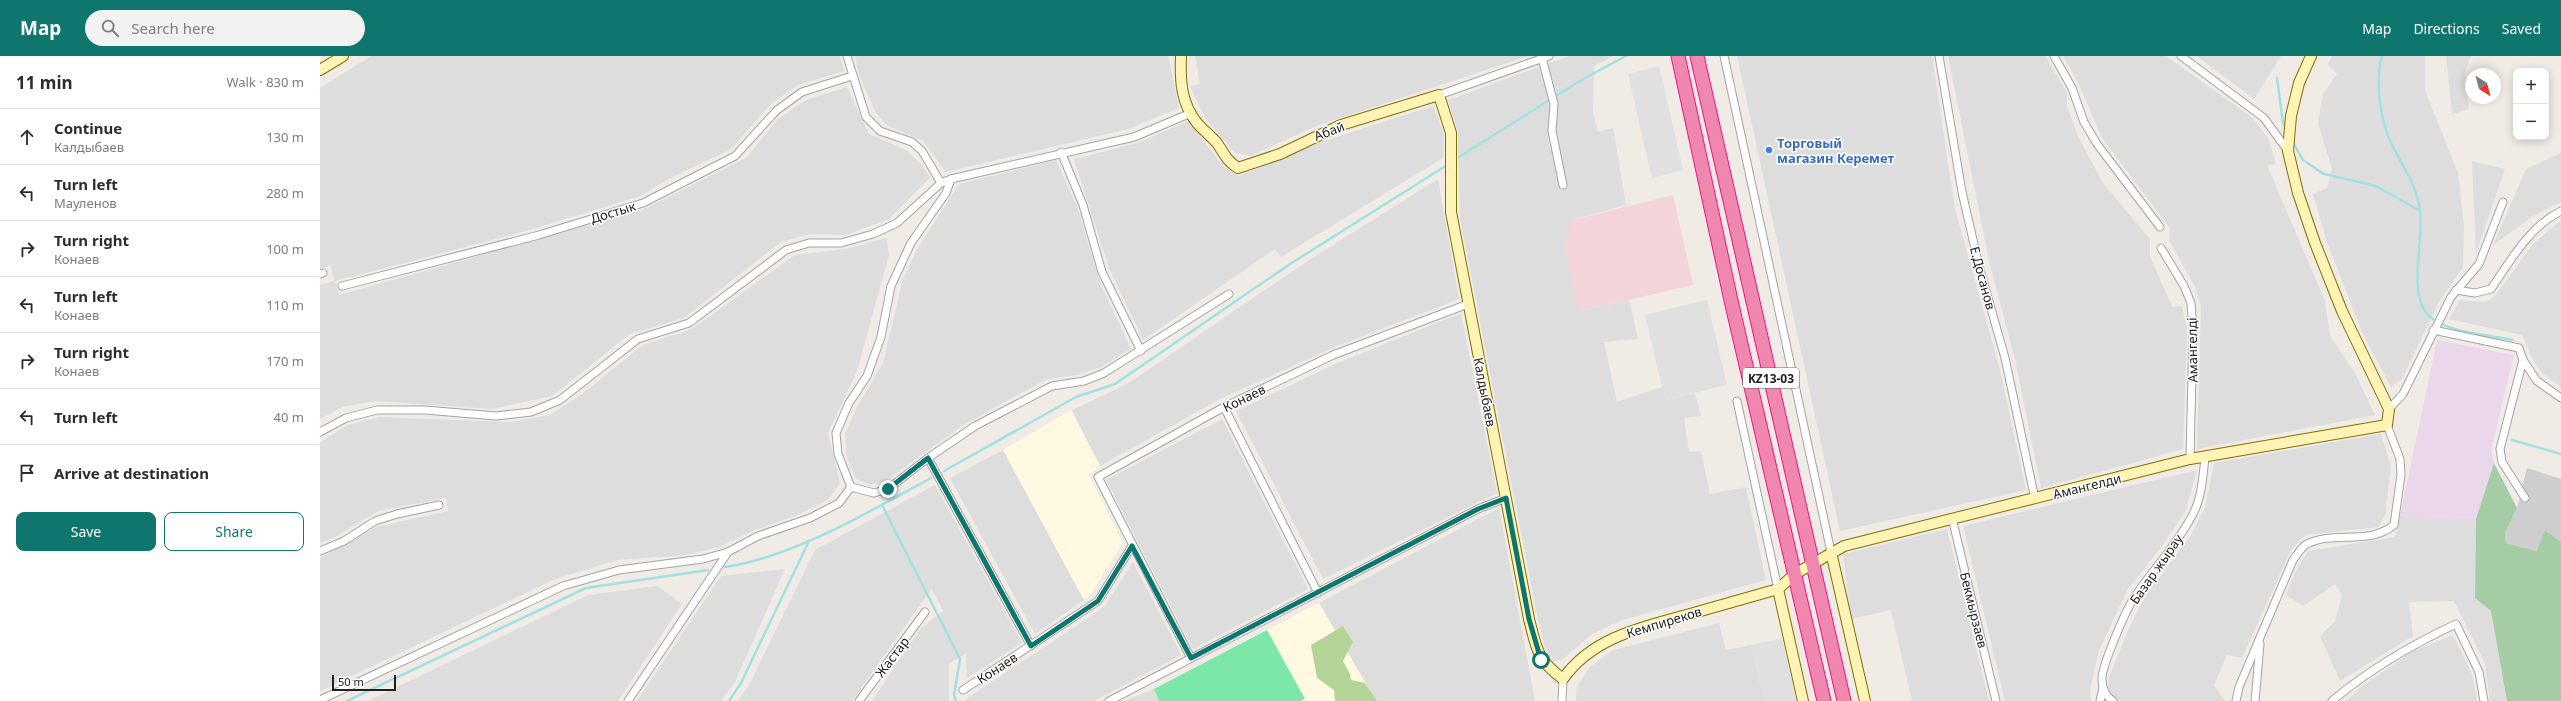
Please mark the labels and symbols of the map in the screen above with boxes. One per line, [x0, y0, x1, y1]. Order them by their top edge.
north arrow [2465, 68, 2501, 104]
street label: Абай [1311, 117, 1347, 145]
place label: Торговый магазин Керемет [1777, 134, 1894, 167]
marker: Торговый магазин Керемет [1764, 145, 1774, 155]
street label: Достык [588, 197, 638, 227]
street label: Е.Досанов [1966, 244, 2000, 312]
street label: Амангелді [2182, 317, 2202, 383]
street label: Калдыбаев [1469, 356, 1501, 428]
road number: KZ13-03 [1743, 368, 1799, 388]
street label: Конаев [1220, 380, 1268, 416]
street label: Амангелди [2051, 469, 2123, 503]
route end [879, 480, 897, 498]
street label: Базар жырау [2125, 530, 2187, 608]
street label: Бекмырзаев [1956, 570, 1992, 650]
street label: Кемпиреков [1624, 602, 1704, 642]
street label: Жастар [871, 633, 913, 681]
street label: Конаев [973, 648, 1021, 688]
route start [1532, 651, 1550, 669]
scale bar [332, 673, 396, 692]

